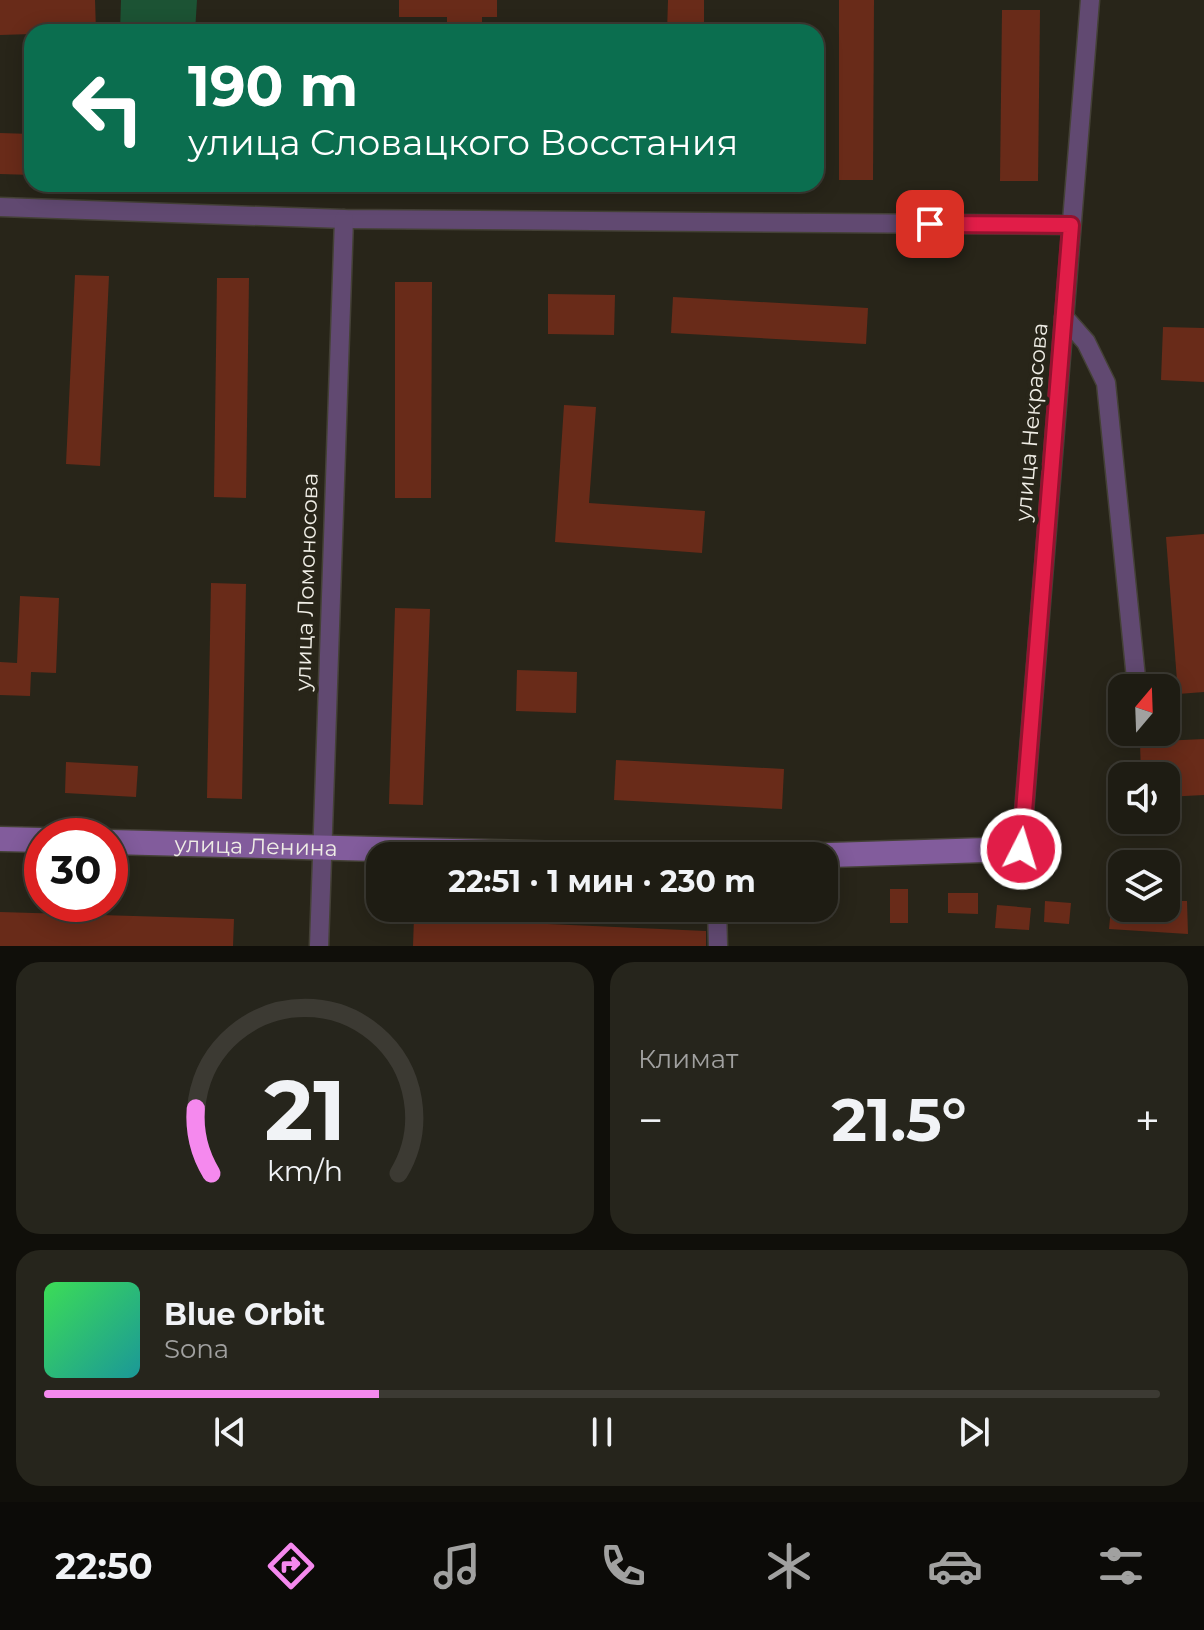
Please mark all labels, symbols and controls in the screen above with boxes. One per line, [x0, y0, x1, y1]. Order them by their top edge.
text: 190 m [188, 52, 358, 120]
icon: left [56, 56, 160, 160]
text: улица Словацкого Восстания [188, 120, 738, 164]
pin [896, 190, 964, 258]
icon: arrive [908, 202, 952, 246]
street label: улица Некрасова [1009, 322, 1054, 523]
street label: улица Ломоносова [289, 472, 324, 693]
north arrow [1108, 674, 1180, 746]
map controls [1108, 674, 1180, 922]
button: sound [1108, 762, 1180, 834]
position arrow [979, 807, 1063, 891]
speed limit sign: 30 [24, 818, 128, 922]
street label: улица Ленина [173, 831, 338, 862]
button: layers [1108, 850, 1180, 922]
text: 22:51 · 1 мин · 230 m [448, 863, 756, 900]
text: Климат [638, 1043, 738, 1075]
text: 21 [264, 1059, 346, 1161]
text: 21.5° [831, 1083, 967, 1156]
text: − [638, 1093, 663, 1147]
text: + [1135, 1093, 1160, 1147]
text: km/h [267, 1153, 343, 1188]
text: Blue Orbit [164, 1296, 325, 1333]
text: Sona [164, 1333, 229, 1365]
icon: previous [208, 1410, 252, 1454]
icon: pause [580, 1410, 624, 1454]
icon: next [952, 1410, 996, 1454]
icon: directions [263, 1538, 319, 1594]
icon: music [429, 1538, 485, 1594]
icon: phone [595, 1538, 651, 1594]
icon: climate [761, 1538, 817, 1594]
icon: car [927, 1538, 983, 1594]
icon: filters [1093, 1538, 1149, 1594]
text: 22:50 [55, 1544, 153, 1588]

